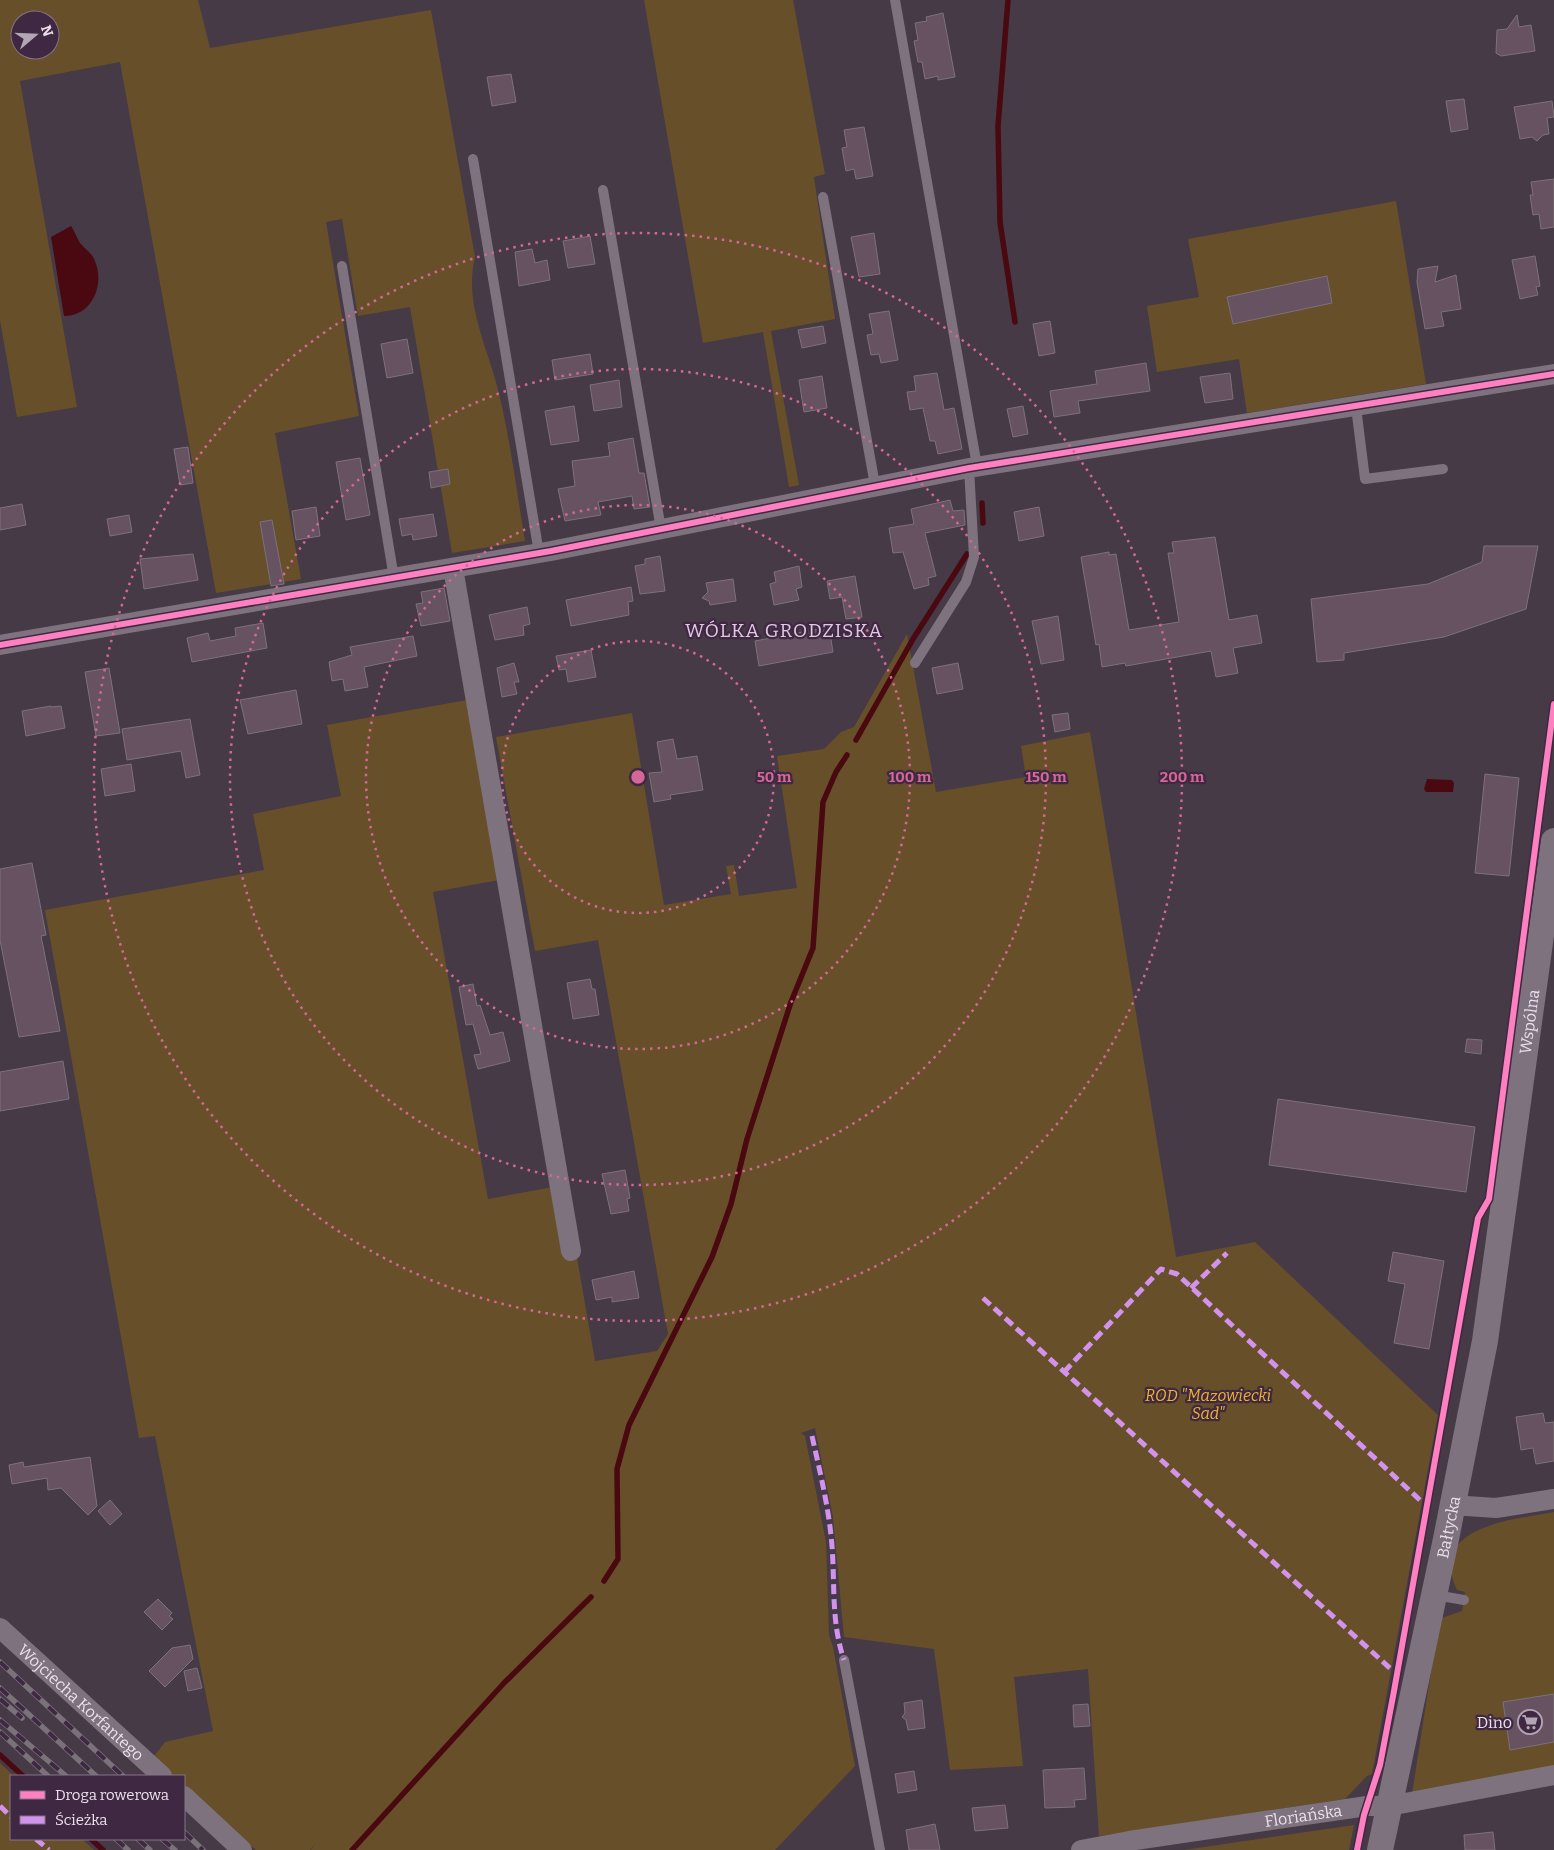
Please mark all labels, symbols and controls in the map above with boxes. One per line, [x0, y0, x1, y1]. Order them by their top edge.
north arrow [10, 10, 60, 60]
text: N [37, 23, 57, 39]
district label: WÓLKA GRODZISKA [685, 619, 883, 642]
centre of rings [629, 768, 647, 786]
text: 50 m [757, 768, 792, 786]
text: 100 m [889, 768, 932, 786]
text: 150 m [1025, 768, 1067, 786]
text: 200 m [1160, 768, 1205, 786]
street label: Wspólna [1516, 988, 1543, 1055]
park label: ROD "Mazowiecki Sad" [1145, 1386, 1271, 1423]
street label: Bałtycka [1433, 1494, 1464, 1560]
street label: Wojciecha Korfantego [14, 1640, 148, 1765]
supermarket icon: Dino [1517, 1709, 1543, 1735]
place label: Dino [1477, 1713, 1512, 1732]
legend [10, 1775, 185, 1840]
text: Droga rowerowa [55, 1786, 169, 1804]
street label: Floriańska [1263, 1801, 1344, 1831]
text: Ścieżka [55, 1811, 107, 1829]

